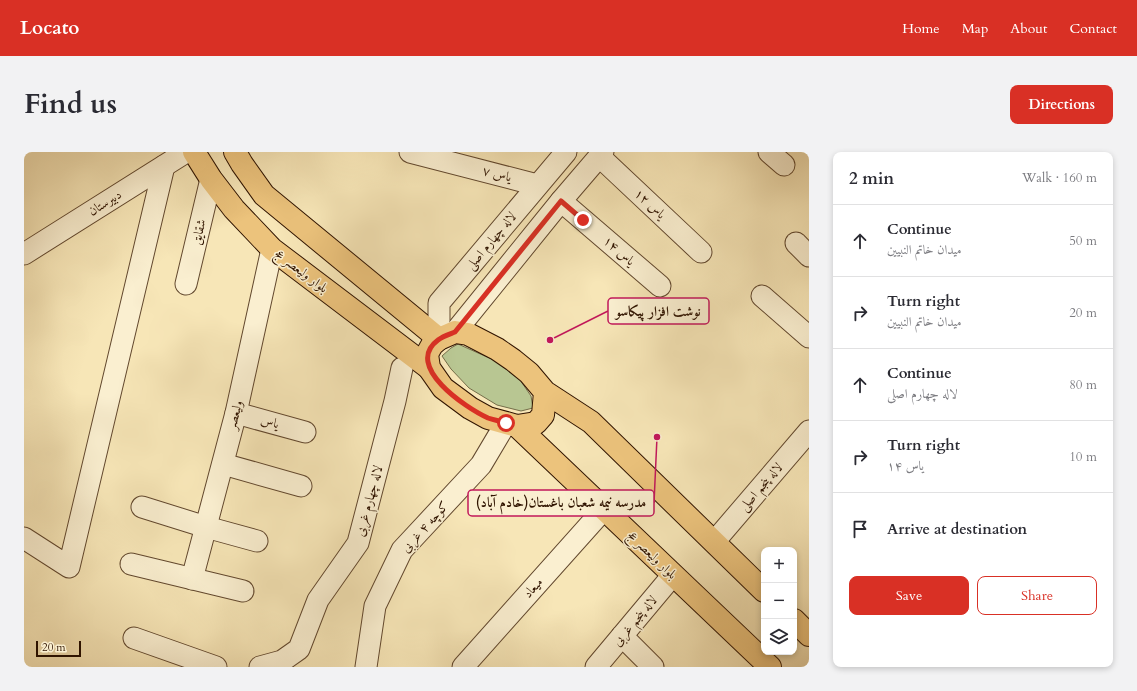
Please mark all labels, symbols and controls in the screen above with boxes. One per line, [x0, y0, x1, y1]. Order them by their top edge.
text: Locato [20, 15, 79, 41]
text: Home [902, 19, 940, 38]
text: Map [962, 19, 988, 38]
text: About [1010, 19, 1047, 38]
text: Contact [1069, 19, 1117, 38]
text: Find us [24, 85, 117, 123]
button: Directions [1010, 85, 1113, 124]
street label: یاس ۷ [481, 162, 515, 187]
text: 2 min [849, 167, 894, 190]
text: Walk · 160 m [1022, 169, 1097, 187]
street label: یاس ۱۲ [630, 185, 671, 224]
street label: دبیرستان [85, 186, 125, 220]
street label: لاله چهارم اصلی [461, 208, 522, 275]
route end [574, 211, 592, 229]
street label: شقایق [187, 217, 211, 247]
text: Continue [887, 219, 952, 239]
icon: ahead [849, 230, 871, 252]
street label: یاس ۱۴ [599, 232, 640, 271]
text: 50 m [1069, 232, 1097, 250]
text: میدان خاتم النبیین [887, 241, 962, 259]
street label: بلوار ولیعصر عج [269, 245, 332, 299]
text: Turn right [887, 291, 960, 311]
callout: نوشت افزار پیکاسو [608, 298, 709, 324]
text: نوشت افزار پیکاسو [613, 302, 701, 322]
icon: right [849, 302, 871, 324]
text: 20 m [1069, 304, 1097, 322]
text: میدان خاتم النبیین [887, 313, 962, 331]
text: Continue [887, 363, 952, 383]
icon: ahead [849, 374, 871, 396]
text: 80 m [1069, 376, 1097, 394]
text: لاله چهارم اصلی [887, 385, 958, 403]
street label: ولیعصر [222, 399, 247, 433]
street label: یاس [259, 411, 283, 434]
route start [497, 414, 515, 432]
text: Turn right [887, 435, 960, 455]
icon: right [849, 446, 871, 468]
text: 10 m [1069, 448, 1097, 466]
text: یاس ۱۴ [887, 457, 924, 475]
street label: لاله پنجم اصلی [735, 459, 789, 517]
street label: لاله چهارم غربی [351, 463, 389, 539]
callout: مدرسه نیمه شعبان باغستان(خادم آباد) [468, 490, 654, 516]
text: مدرسه نیمه شعبان باغستان(خادم آباد) [476, 493, 646, 515]
street label: کوچه ۴ غربی [397, 497, 453, 557]
icon: arrive [849, 518, 871, 540]
text: Arrive at destination [887, 519, 1027, 539]
street label: بلوار ولیعصر عج [622, 527, 681, 585]
map controls [761, 547, 797, 655]
button: + [761, 547, 797, 583]
street label: میعاد [519, 574, 547, 602]
button: Save [849, 576, 969, 615]
button: Share [977, 576, 1097, 615]
button: − [761, 583, 797, 619]
street label: لاله پنجم غربی [608, 592, 664, 652]
button: layers [761, 619, 797, 655]
scale bar [36, 639, 81, 658]
text: 20 m [42, 640, 66, 655]

